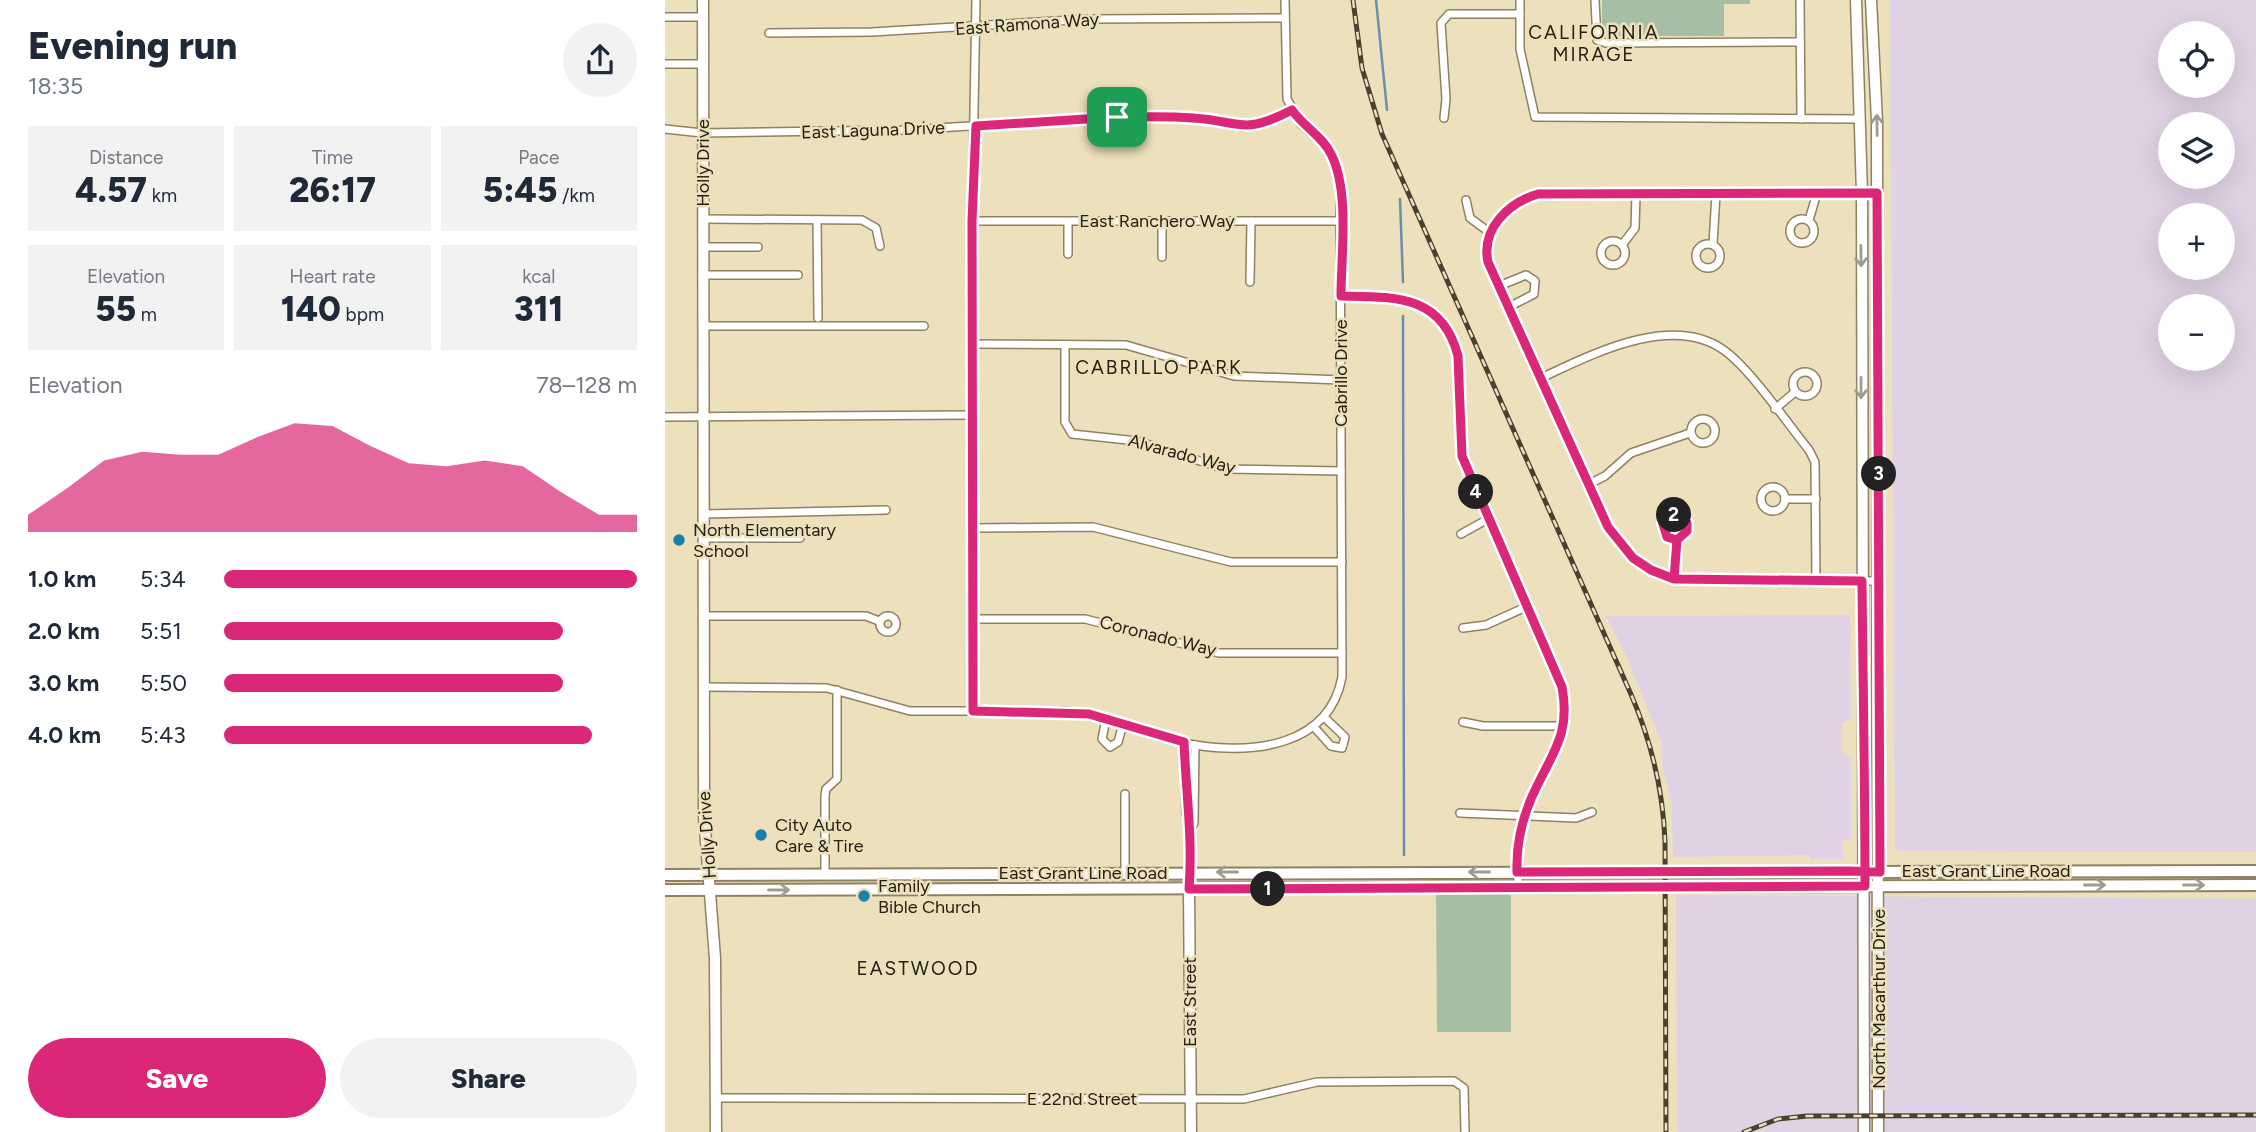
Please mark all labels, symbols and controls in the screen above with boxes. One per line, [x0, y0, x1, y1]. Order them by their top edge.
street label: East Ramona Way [954, 8, 1100, 40]
district label: CALIFORNIA MIRAGE [1528, 21, 1660, 66]
map controls [2158, 21, 2235, 371]
button: locate [2158, 21, 2235, 98]
text: Evening run [28, 23, 237, 69]
button: share [563, 23, 637, 97]
text: 18:35 [28, 72, 83, 100]
pin [1087, 87, 1147, 147]
icon: arrive [1098, 98, 1136, 136]
button: layers [2158, 112, 2235, 189]
one-way arrow [1870, 114, 1884, 137]
street label: East Laguna Drive [801, 116, 945, 144]
street label: Holly Drive [692, 119, 714, 207]
text: Distance [89, 146, 163, 169]
text: Time [312, 146, 353, 169]
text: Pace [518, 146, 559, 169]
text: 4.57 [75, 169, 147, 211]
text: 26:17 [289, 169, 376, 211]
text: 5:45 [483, 169, 557, 211]
text: km [147, 184, 177, 207]
text: /km [557, 184, 595, 207]
button: + [2158, 203, 2235, 280]
street label: East Ranchero Way [1079, 210, 1235, 232]
one-way arrow [1854, 245, 1868, 268]
text: Elevation [87, 265, 165, 288]
text: Heart rate [289, 265, 376, 288]
text: kcal [522, 265, 555, 288]
text: 55 [95, 288, 136, 330]
text: 140 [281, 288, 341, 330]
text: 311 [514, 288, 564, 330]
button: − [2158, 294, 2235, 371]
text: m [136, 303, 157, 326]
text: bpm [341, 303, 384, 326]
street label: Cabrillo Drive [1330, 319, 1352, 427]
district label: CABRILLO PARK [1075, 356, 1243, 379]
text: Elevation [28, 371, 123, 399]
text: 78–128 m [536, 371, 637, 399]
one-way arrow [1854, 377, 1868, 400]
street label: Alvarado Way [1126, 429, 1239, 479]
pin: 3 [1861, 456, 1897, 491]
text: 3 [1873, 462, 1884, 485]
pin: 4 [1459, 475, 1493, 510]
text: 4 [1469, 480, 1482, 503]
pin: 2 [1657, 498, 1691, 532]
text: 2 [1668, 503, 1679, 526]
place label: North Elementary School [693, 519, 836, 562]
marker: North Elementary School [671, 532, 687, 548]
text: 1.0 km [28, 565, 96, 593]
text: 5:34 [140, 565, 186, 593]
street label: Coronado Way [1097, 611, 1219, 661]
text: 2.0 km [28, 617, 100, 645]
text: 5:51 [140, 617, 182, 645]
text: 3.0 km [28, 669, 99, 697]
text: 5:50 [140, 669, 187, 697]
text: 4.0 km [28, 721, 101, 749]
text: 5:43 [140, 721, 186, 749]
street label: Holly Drive [693, 790, 721, 879]
place label: City Auto Care & Tire [775, 814, 864, 857]
marker: City Auto Care & Tire [753, 827, 769, 843]
street label: East Grant Line Road [1901, 860, 2071, 882]
street label: East Grant Line Road [998, 862, 1168, 884]
one-way arrow [1215, 865, 1238, 879]
one-way arrow [1467, 865, 1490, 879]
pin: 1 [1251, 872, 1285, 906]
place label: Family Bible Church [878, 875, 981, 918]
text: 1 [1263, 877, 1272, 900]
one-way arrow [2182, 878, 2205, 892]
one-way arrow [2083, 879, 2106, 892]
one-way arrow [768, 883, 791, 897]
marker: Family Bible Church [856, 888, 872, 904]
street label: North Macarthur Drive [1868, 909, 1890, 1089]
district label: EASTWOOD [856, 957, 980, 980]
street label: East Street [1179, 957, 1201, 1047]
button: Save [28, 1038, 326, 1118]
button: Share [340, 1038, 637, 1118]
street label: E 22nd Street [1027, 1088, 1138, 1110]

